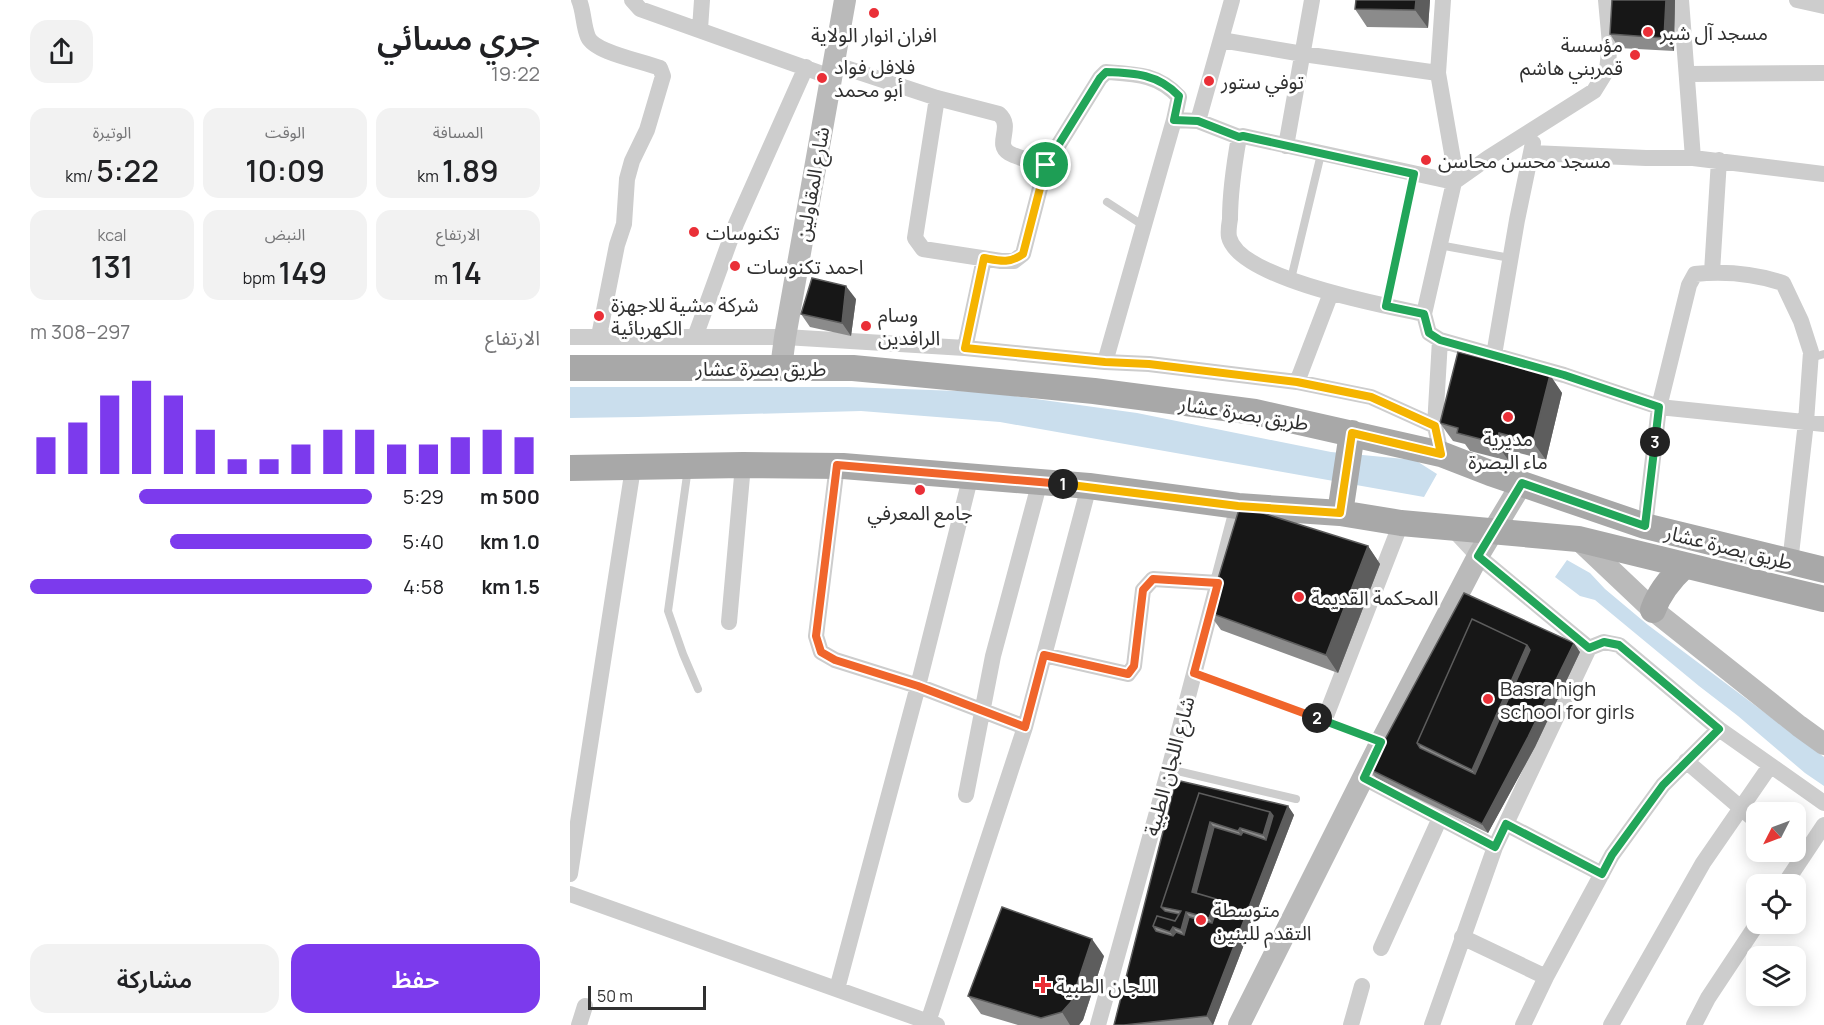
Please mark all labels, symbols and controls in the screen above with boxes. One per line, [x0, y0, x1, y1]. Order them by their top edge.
marker: افران انوار الولاية [867, 6, 881, 20]
text: جري مسائي [377, 15, 540, 60]
place label: مسجد آل شبر [1659, 19, 1768, 46]
button: share [30, 20, 93, 83]
place label: افران انوار الولاية [811, 21, 937, 48]
marker: مسجد آل شبر [1641, 25, 1655, 39]
place label: مؤسسة قمربني هاشم [1520, 31, 1623, 83]
marker: مؤسسة قمربني هاشم [1628, 48, 1642, 62]
place label: فلافل فواد أبو محمد [834, 53, 915, 103]
text: 19:22 [491, 60, 540, 87]
place label: توفي ستور [1220, 68, 1304, 97]
marker: فلافل فواد أبو محمد [815, 71, 829, 85]
marker: توفي ستور [1202, 74, 1216, 88]
text: الوتيرة [93, 121, 131, 143]
text: الوقت [265, 121, 305, 143]
text: المسافة [433, 121, 483, 143]
street label: شارع المقاولين [789, 124, 837, 244]
pin [1020, 139, 1071, 190]
place label: مسجد محسن محاسن [1438, 147, 1611, 174]
icon: arrive [1029, 148, 1062, 181]
text: 5:22 [96, 150, 159, 191]
text: 10:09 [245, 150, 325, 191]
text: 1.89 [442, 150, 499, 191]
marker: مسجد محسن محاسن [1419, 153, 1433, 167]
text: /km [65, 165, 96, 187]
text: km [417, 165, 442, 187]
place label: تكنوسات [706, 219, 780, 246]
text: النبض [265, 223, 305, 245]
text: الارتفاع [436, 223, 480, 245]
text: kcal [97, 224, 127, 246]
marker: تكنوسات [687, 225, 701, 239]
text: 131 [91, 246, 133, 287]
text: 149 [278, 252, 327, 293]
text: 14 [451, 252, 482, 293]
place label: احمد تكنوسات [747, 253, 864, 280]
marker: احمد تكنوسات [728, 259, 742, 273]
text: bpm [243, 267, 278, 289]
text: m [434, 267, 451, 289]
place label: شركة مشية للاجهزة الكهربائية [611, 291, 759, 341]
place label: وسام الرافدين [878, 301, 940, 351]
marker: شركة مشية للاجهزة الكهربائية [592, 309, 606, 323]
text: 297–308 m [30, 318, 130, 345]
marker: وسام الرافدين [859, 319, 873, 333]
text: الارتفاع [485, 324, 540, 351]
street label: طريق بصرة عشار [695, 355, 826, 382]
street label: طريق بصرة عشار [1176, 389, 1311, 437]
marker: مديرية ماء البصرة [1501, 410, 1515, 424]
place label: مديرية ماء البصرة [1468, 425, 1548, 475]
pin: 3 [1640, 427, 1670, 457]
text: 3 [1650, 431, 1660, 453]
pin: 1 [1048, 469, 1078, 499]
text: 1 [1059, 473, 1067, 495]
text: 5:29 [403, 483, 444, 510]
text: 500 m [480, 483, 540, 510]
marker: جامع المعرفي [913, 483, 927, 497]
place label: جامع المعرفي [867, 499, 973, 528]
street label: طريق بصرة عشار [1661, 518, 1796, 576]
text: 5:40 [402, 528, 444, 555]
text: 1.0 km [480, 528, 540, 555]
text: 4:58 [403, 573, 444, 600]
text: 1.5 km [482, 573, 540, 600]
place label: المحكمة القديمة [1311, 584, 1438, 611]
marker: المحكمة القديمة [1292, 590, 1306, 604]
place label: Basra high school for girls [1500, 675, 1634, 725]
marker: Basra high school for girls [1481, 692, 1495, 706]
street label: شارع اللجان الطبية [1137, 693, 1203, 839]
pin: 2 [1302, 703, 1332, 733]
text: 2 [1312, 707, 1322, 729]
north arrow [1746, 802, 1806, 862]
map controls [1746, 802, 1806, 1006]
button: locate [1746, 874, 1806, 934]
place label: متوسطة التقدم للبنين [1213, 896, 1312, 948]
marker: متوسطة التقدم للبنين [1194, 913, 1208, 927]
button: مشاركة [30, 944, 279, 1013]
button: حفظ [291, 944, 540, 1013]
button: layers [1746, 946, 1806, 1006]
place label: اللجان الطبية [1056, 972, 1156, 999]
marker: اللجان الطبية [1034, 976, 1052, 994]
scale bar [588, 983, 706, 1010]
text: 50 m [597, 985, 633, 1007]

